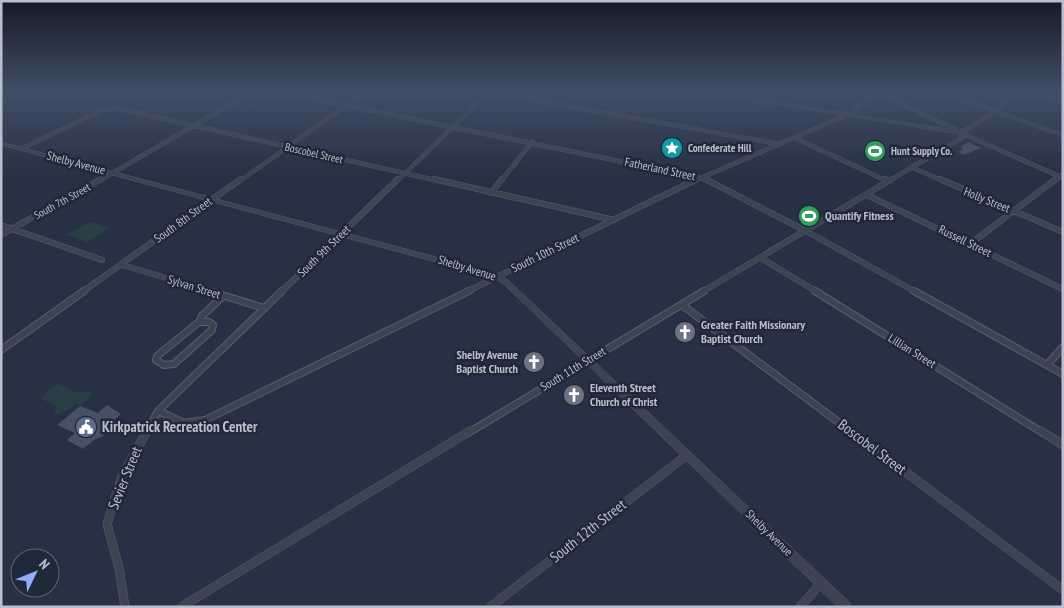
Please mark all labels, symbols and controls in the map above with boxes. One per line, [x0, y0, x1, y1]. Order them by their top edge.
place icon: Confederate Hill [660, 136, 684, 160]
sports icon: Hunt Supply Co. [863, 139, 887, 163]
street label: Boscobel Street [284, 140, 344, 166]
place label: Confederate Hill [688, 141, 752, 155]
place label: Hunt Supply Co. [891, 144, 952, 158]
street label: Shelby Avenue [45, 148, 107, 178]
street label: Fatherland Street [623, 154, 698, 183]
street label: South 7th Street [31, 180, 93, 222]
street label: Holly Street [962, 183, 1013, 216]
street label: South 8th Street [151, 193, 215, 246]
sports icon: Quantify Fitness [797, 204, 821, 228]
place label: Quantify Fitness [825, 208, 894, 223]
street label: South 9th Street [294, 221, 354, 280]
street label: Russell Street [936, 221, 995, 260]
street label: South 10th Street [508, 229, 582, 275]
street label: Shelby Avenue [436, 252, 498, 283]
street label: Sylvan Street [166, 271, 223, 302]
place label: Greater Faith Missionary Baptist Church [701, 317, 805, 346]
church icon: Greater Faith Missionary Baptist Church [673, 320, 697, 344]
street label: Lillian Street [886, 330, 939, 371]
street label: South 11th Street [537, 343, 609, 394]
place label: Shelby Avenue Baptist Church [456, 347, 518, 376]
church icon: Shelby Avenue Baptist Church [522, 350, 546, 374]
place label: Eleventh Street Church of Christ [590, 380, 658, 409]
church icon: Eleventh Street Church of Christ [562, 383, 586, 407]
public building icon: Kirkpatrick Recreation Center [74, 415, 98, 439]
street label: Boscobel Street [834, 415, 910, 478]
place label: Kirkpatrick Recreation Center [102, 417, 258, 436]
street label: Sevier Street [103, 444, 146, 512]
street label: South 12th Street [546, 495, 630, 566]
street label: Shelby Avenue [743, 506, 796, 559]
north arrow [10, 548, 60, 598]
text: N [35, 555, 54, 573]

